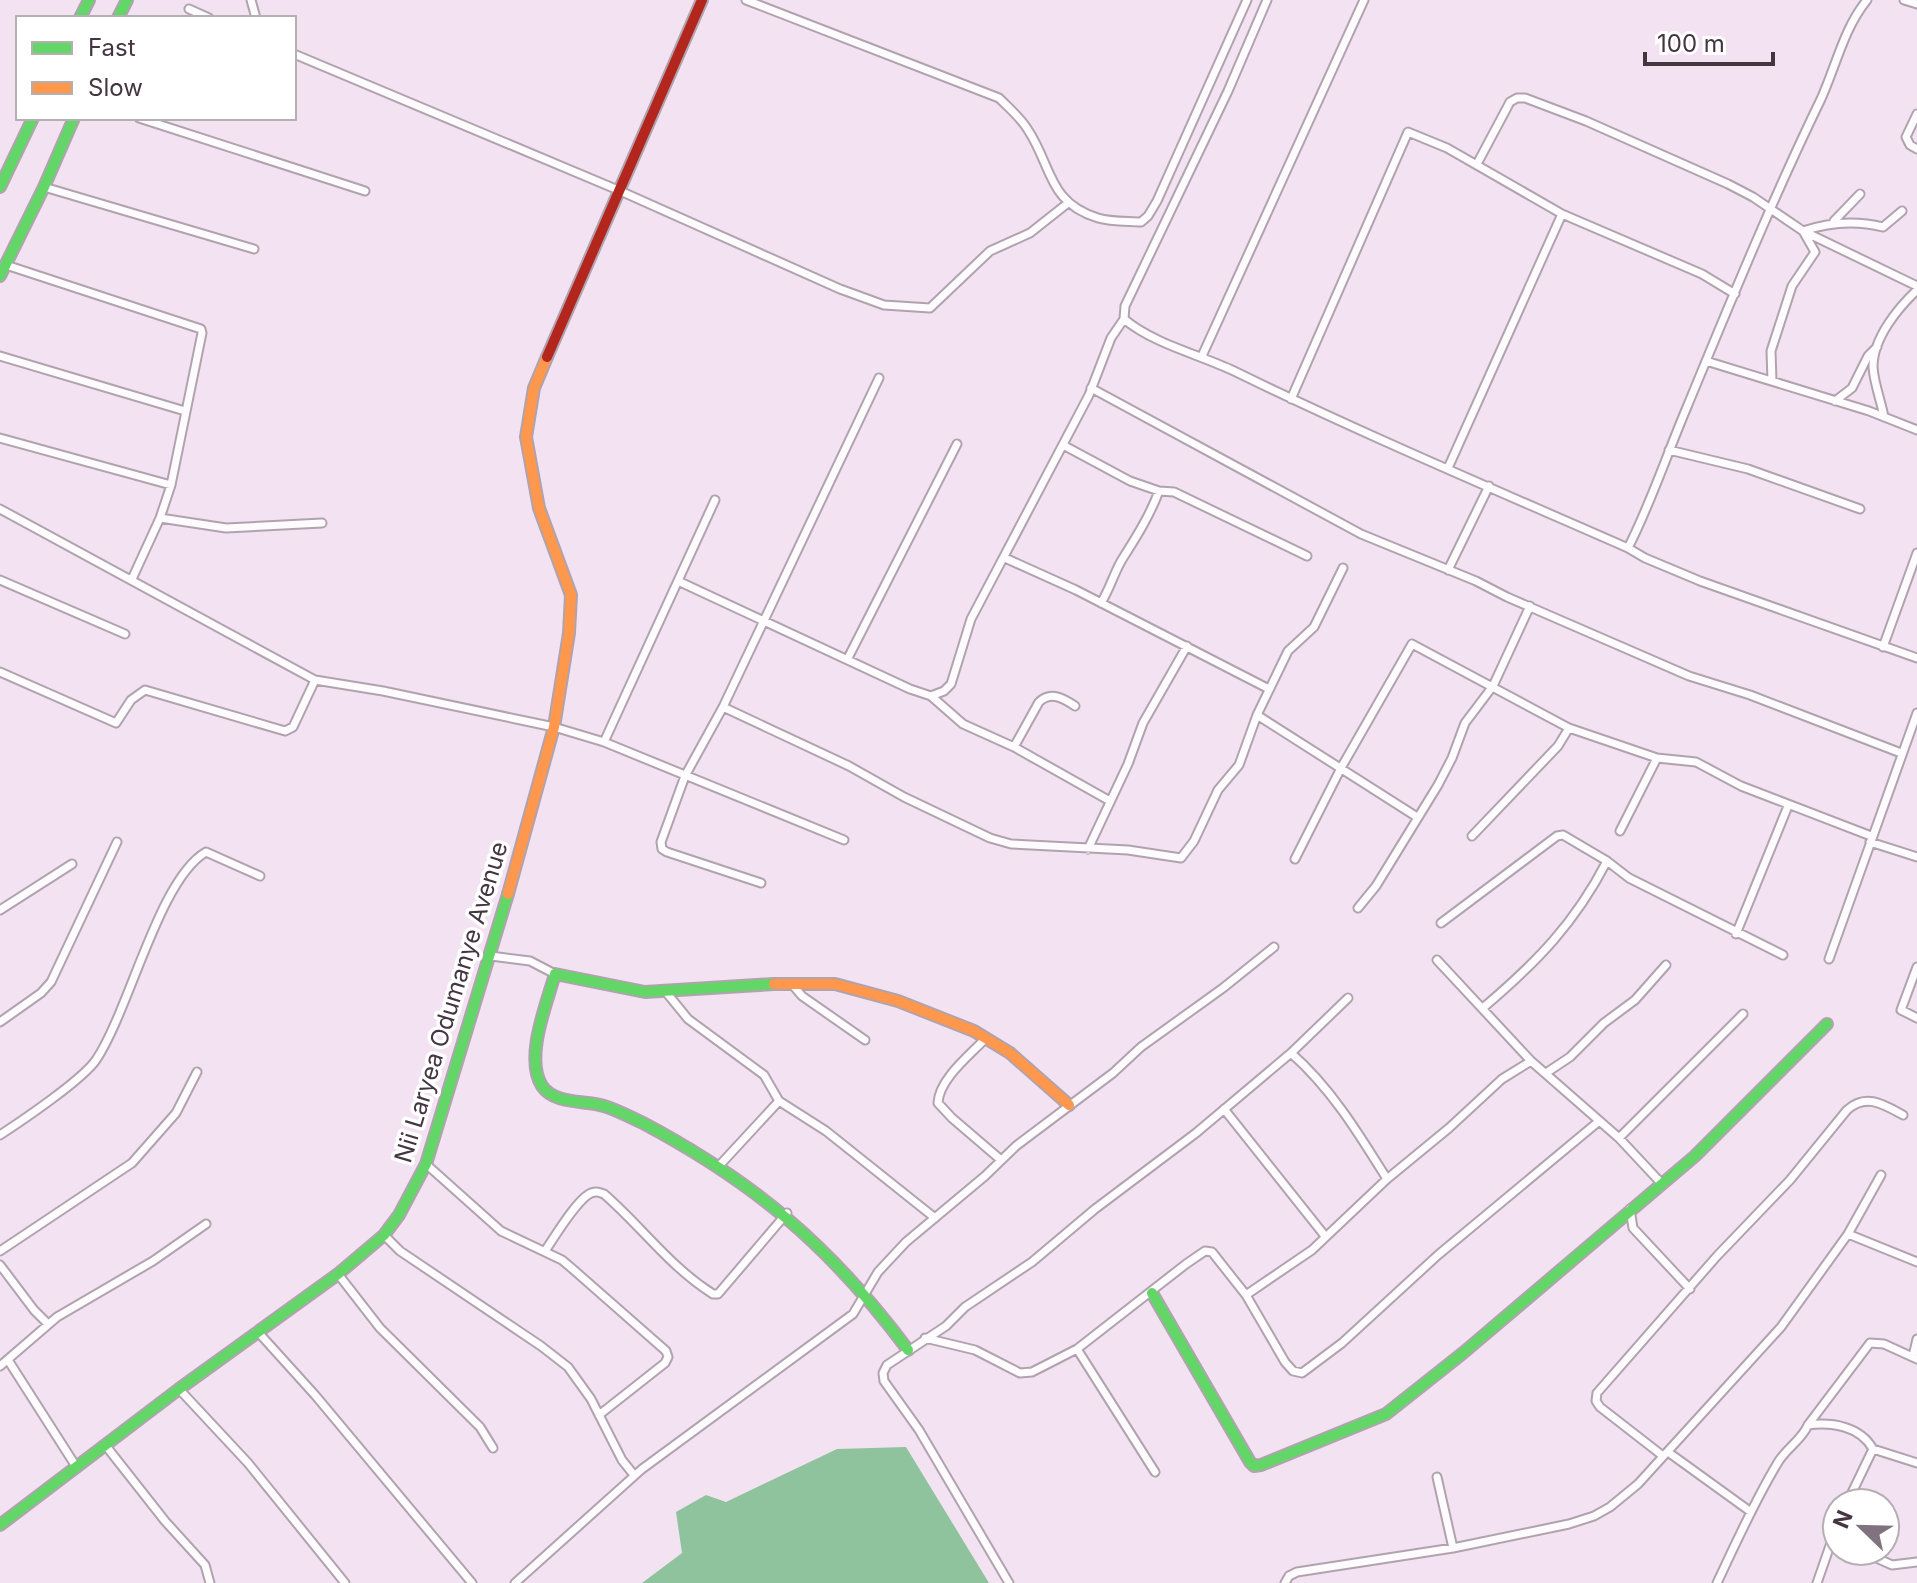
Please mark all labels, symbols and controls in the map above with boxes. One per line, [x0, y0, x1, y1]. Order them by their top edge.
legend [16, 16, 296, 120]
scale bar [1645, 16, 1773, 66]
text: 100 m [1657, 29, 1725, 58]
text: Fast [88, 33, 136, 62]
text: Slow [88, 73, 143, 102]
street label: Nii Laryea Odumanye Avenue [388, 838, 514, 1166]
north arrow [1821, 1487, 1901, 1567]
text: N [1827, 1506, 1858, 1532]

